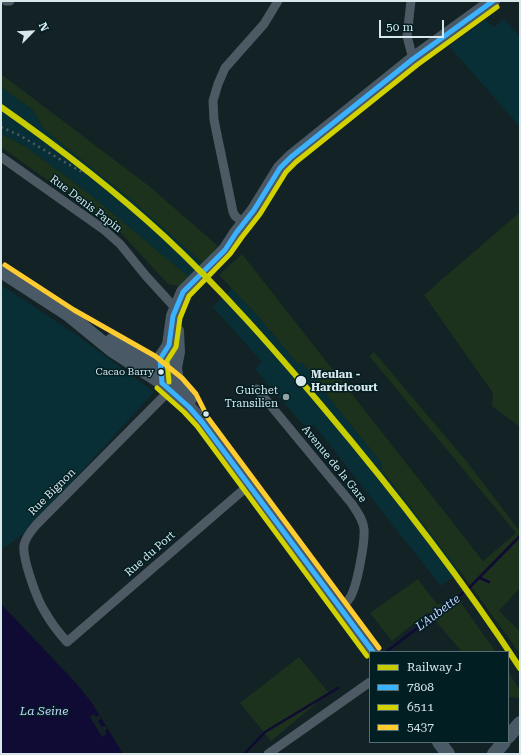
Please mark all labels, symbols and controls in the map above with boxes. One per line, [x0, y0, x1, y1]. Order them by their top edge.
north arrow [12, 12, 52, 52]
scale bar [381, 12, 446, 38]
text: N [36, 20, 51, 33]
text: 50 m [386, 20, 413, 34]
street label: Rue Denis Papin [47, 173, 125, 235]
place label: Cacao Barry [96, 366, 154, 378]
marker: Cacao Barry [156, 367, 166, 377]
place label: Meulan - Hardricourt [311, 368, 378, 394]
marker: Meulan - Hardricourt [294, 374, 308, 388]
place label: Guichet Transilien [225, 384, 278, 410]
marker: Guichet Transilien [281, 392, 291, 402]
unlabelled marker [201, 409, 211, 419]
street label: Avenue de la Gare [299, 423, 369, 505]
street label: Rue Bignon [26, 466, 78, 518]
street label: Rue du Port [122, 529, 178, 579]
water label: L'Aubette [413, 592, 463, 634]
legend [369, 651, 509, 743]
text: Railway J [407, 660, 462, 674]
text: 7808 [407, 680, 434, 694]
text: 6511 [407, 700, 434, 714]
water label: La Seine [20, 704, 68, 718]
text: 5437 [407, 720, 434, 734]

